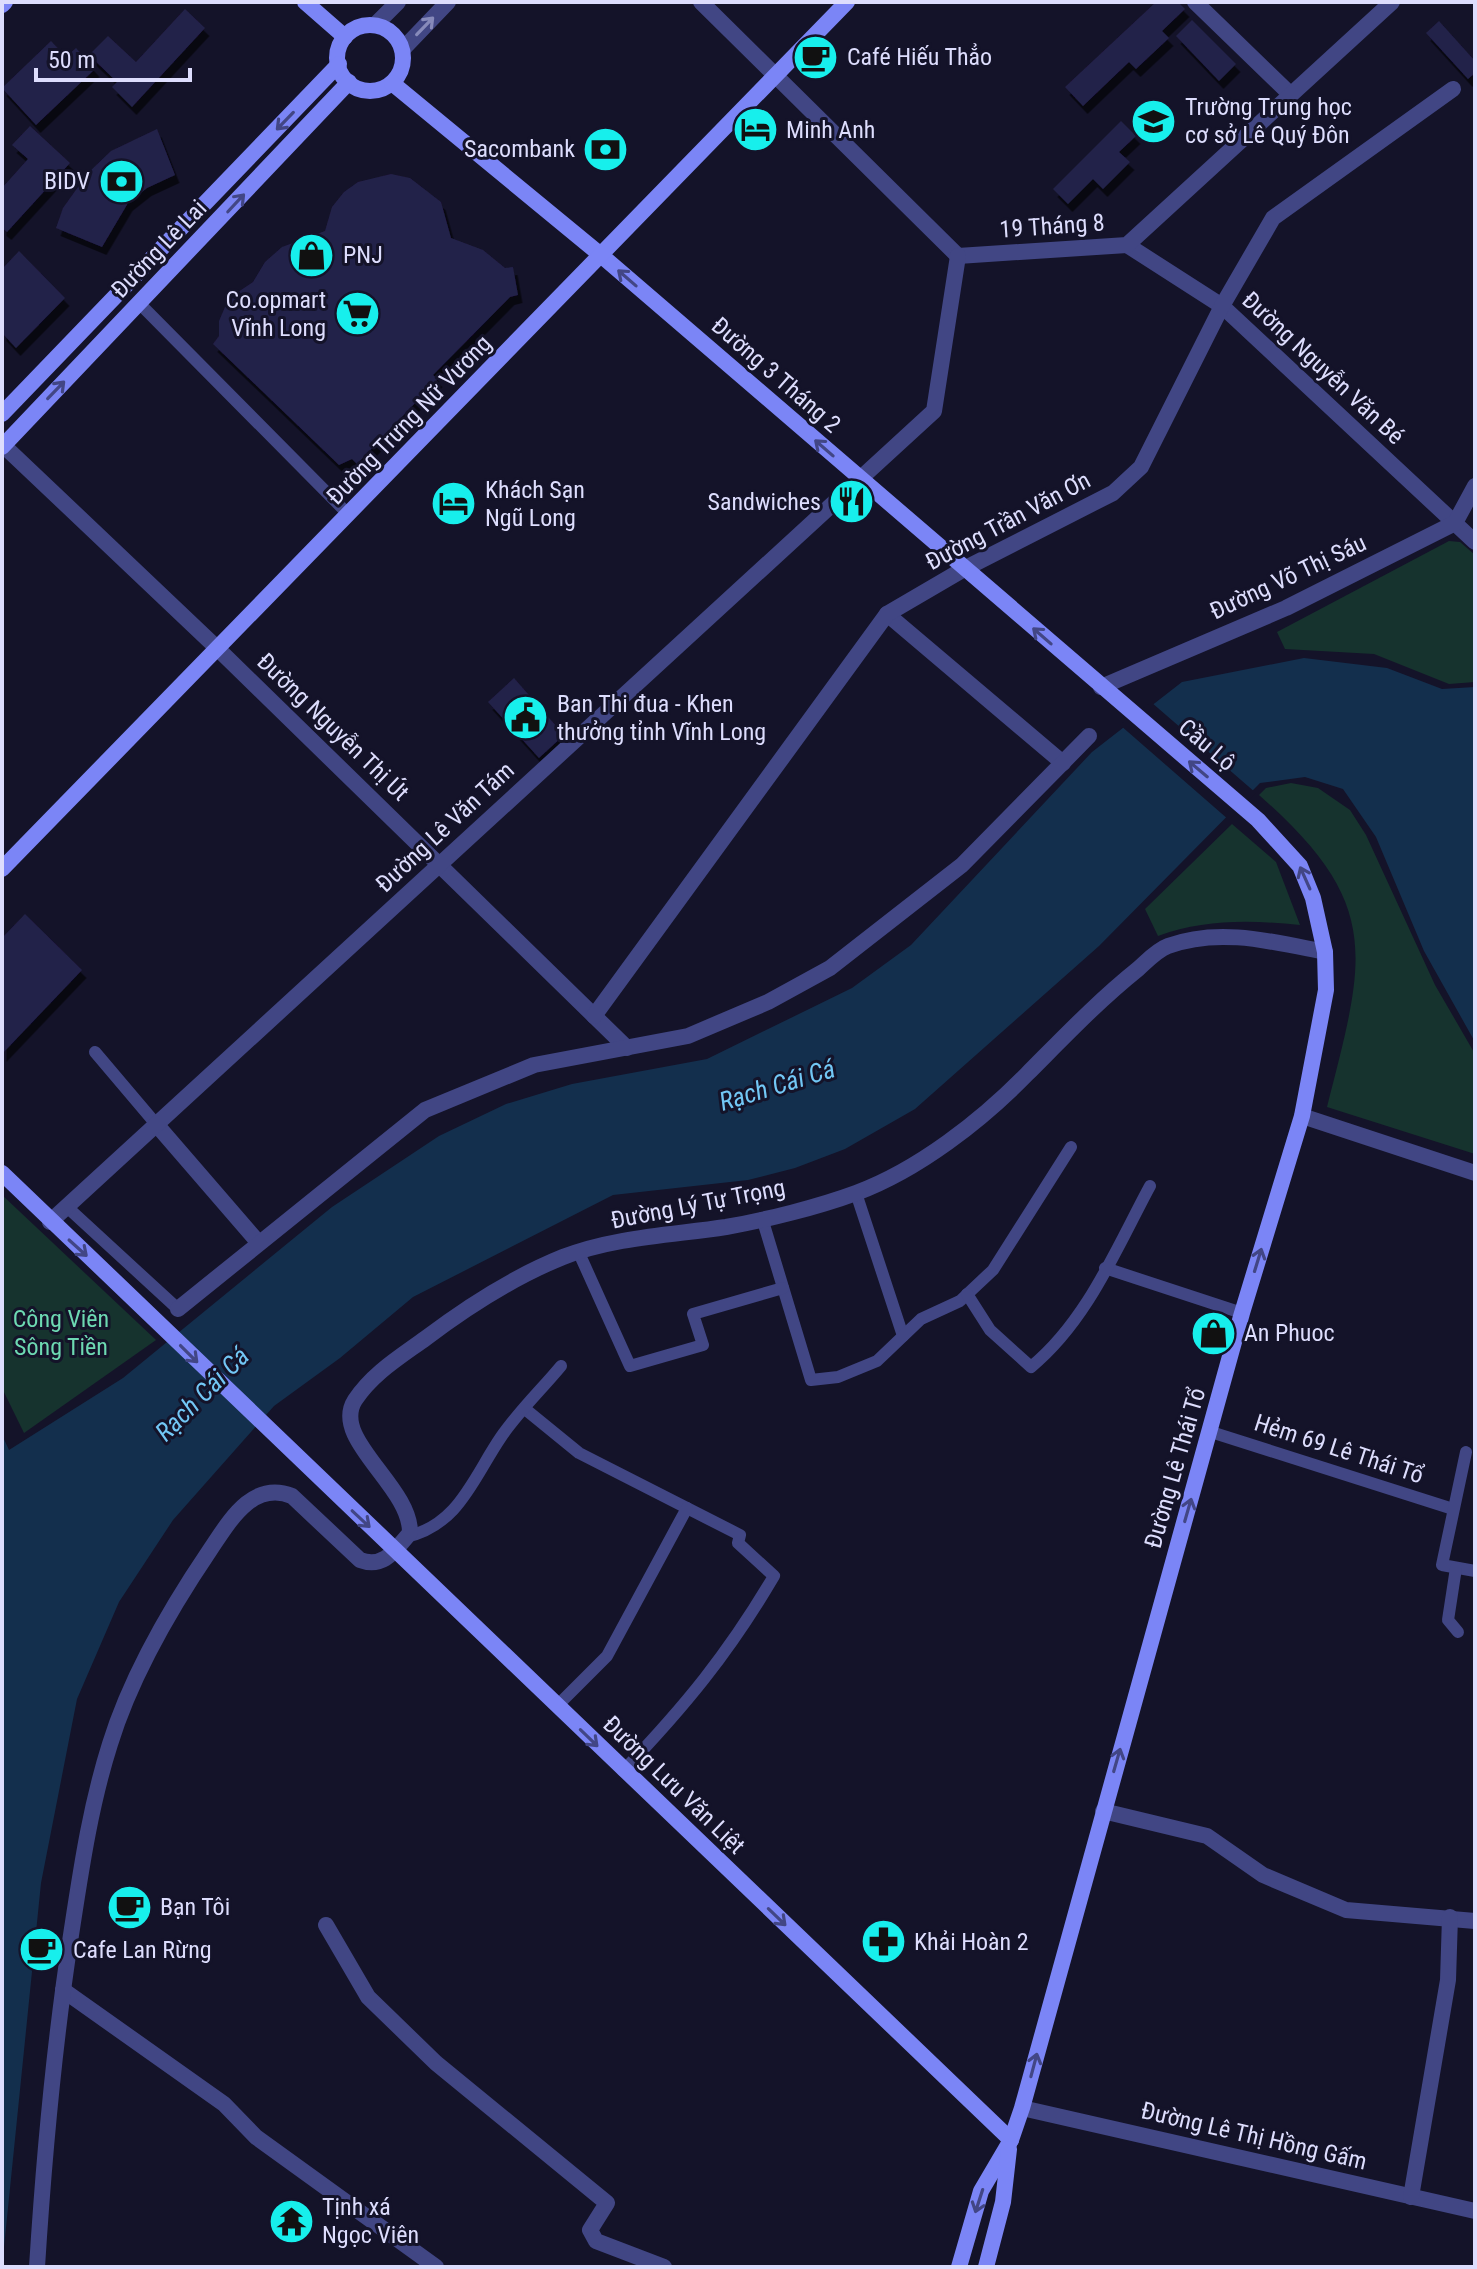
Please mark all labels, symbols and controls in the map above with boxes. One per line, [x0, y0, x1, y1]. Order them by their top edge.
one-way arrow [415, 17, 434, 36]
scale bar [36, 32, 190, 82]
cafe icon: Café Hiếu Thẳo [792, 33, 840, 81]
place label: Café Hiếu Thẳo [847, 43, 992, 71]
text: 50 m [48, 46, 95, 74]
place label: Trường Trung học cơ sở Lê Quý Đôn [1185, 93, 1352, 149]
school or university icon: Trường Trung học cơ sở Lê Quý Đôn [1130, 97, 1178, 145]
hotel icon: Minh Anh [731, 106, 779, 154]
one-way arrow [276, 110, 295, 130]
place label: Minh Anh [786, 116, 875, 144]
bank icon: Sacombank [582, 125, 630, 173]
place label: Sacombank [464, 135, 575, 163]
bank icon: BIDV [97, 157, 145, 205]
place label: BIDV [44, 167, 90, 195]
one-way arrow [226, 193, 245, 213]
street label: Đường Lê Lai [106, 194, 212, 304]
street label: 19 Tháng 8 [999, 208, 1105, 244]
shop icon: PNJ [288, 231, 336, 279]
place label: PNJ [343, 241, 383, 269]
one-way arrow [617, 269, 637, 287]
place label: Co.opmart Vĩnh Long [226, 286, 326, 342]
street label: Đường Nguyễn Văn Bé [1236, 286, 1410, 450]
supermarket icon: Co.opmart Vĩnh Long [333, 290, 381, 338]
street label: Đường 3 Tháng 2 [706, 311, 846, 439]
street label: Đường Trưng Nữ Vương [321, 330, 497, 510]
one-way arrow [46, 381, 65, 400]
one-way arrow [814, 439, 834, 457]
street label: Đường Trần Văn Ơn [921, 466, 1095, 576]
place label: Khách Sạn Ngũ Long [485, 476, 585, 532]
restaurant icon: Sandwiches [828, 478, 876, 526]
hotel icon: Khách Sạn Ngũ Long [430, 480, 478, 528]
place label: Sandwiches [708, 488, 821, 516]
street label: Đường Võ Thị Sáu [1206, 529, 1370, 625]
one-way arrow [1032, 627, 1052, 645]
street label: Đường Nguyễn Thị Út [251, 647, 415, 807]
place label: Ban Thi đua - Khen thưởng tỉnh Vĩnh Long [557, 690, 766, 746]
public building icon: Ban Thi đua - Khen thưởng tỉnh Vĩnh Long [502, 694, 550, 742]
street label: Cầu Lộ [1173, 713, 1241, 777]
street label: Đường Lê Văn Tám [370, 756, 520, 898]
one-way arrow [1188, 760, 1209, 778]
one-way arrow [1297, 867, 1312, 891]
water label: Rạch Cái Cá [715, 1053, 839, 1117]
street label: Đường Lý Tự Trọng [608, 1173, 788, 1235]
one-way arrow [67, 1238, 87, 1256]
one-way arrow [1251, 1247, 1266, 1273]
park label: Công Viên Sông Tiền [13, 1305, 109, 1361]
shop icon: An Phuoc [1189, 1309, 1237, 1357]
place label: An Phuoc [1244, 1319, 1335, 1347]
water label: Rạch Cái Cá [149, 1340, 256, 1447]
one-way arrow [179, 1344, 199, 1363]
street label: Đường Lê Thái Tổ [1139, 1385, 1211, 1551]
street label: Hẻm 69 Lê Thái Tổ [1251, 1408, 1427, 1490]
one-way arrow [1182, 1498, 1197, 1524]
one-way arrow [350, 1510, 370, 1528]
street label: Đường Lưu Văn Liệt [597, 1710, 751, 1860]
one-way arrow [579, 1728, 599, 1747]
one-way arrow [1110, 1748, 1125, 1774]
cafe icon: Bạn Tôi [105, 1883, 153, 1931]
place label: Bạn Tôi [160, 1893, 230, 1921]
one-way arrow [767, 1908, 787, 1927]
pharmacy icon: Khải Hoàn 2 [859, 1918, 907, 1966]
cafe icon: Cafe Lan Rừng [18, 1926, 66, 1974]
place label: Khải Hoàn 2 [914, 1928, 1029, 1956]
place label: Cafe Lan Rừng [73, 1936, 212, 1964]
one-way arrow [1027, 2053, 1042, 2079]
street label: Đường Lê Thị Hồng Gấm [1138, 2096, 1370, 2176]
one-way arrow [971, 2188, 985, 2213]
place label: Tịnh xá Ngọc Viên [322, 2193, 419, 2249]
temple icon: Tịnh xá Ngọc Viên [267, 2197, 315, 2245]

